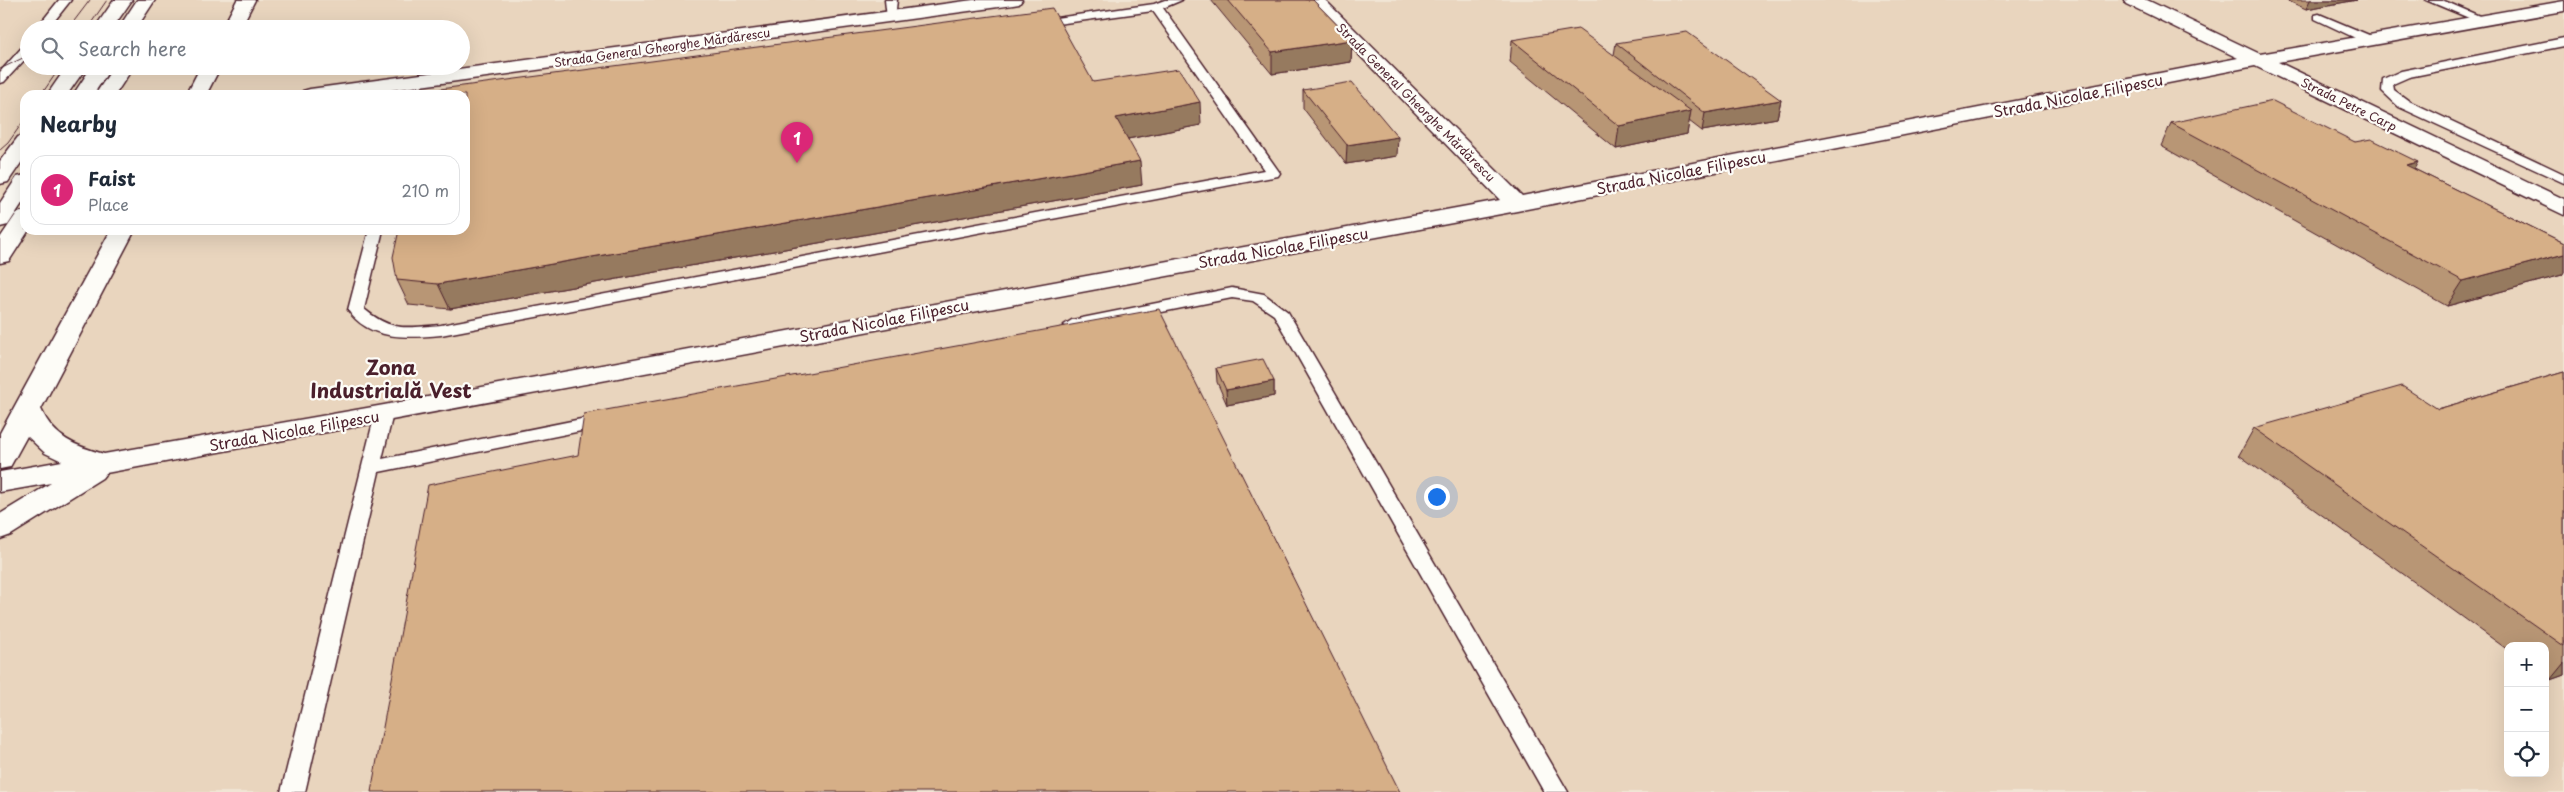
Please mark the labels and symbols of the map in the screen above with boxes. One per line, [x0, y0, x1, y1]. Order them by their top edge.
street label: Strada General Gheorghe Mărdărescu [1333, 19, 1499, 185]
street label: Strada General Gheorghe Mărdărescu [553, 23, 771, 71]
street label: Strada Nicolae Filipescu [1991, 67, 2165, 123]
street label: Strada Petre Carp [2298, 73, 2400, 135]
pin: 1 [781, 122, 813, 163]
street label: Strada Nicolae Filipescu [1594, 144, 1768, 200]
street label: Strada Nicolae Filipescu [1196, 221, 1370, 273]
street label: Strada Nicolae Filipescu [797, 292, 971, 348]
district label: Zona Industrială Vest [310, 352, 472, 405]
street label: Strada Nicolae Filipescu [207, 404, 381, 456]
your location [1424, 484, 1450, 510]

